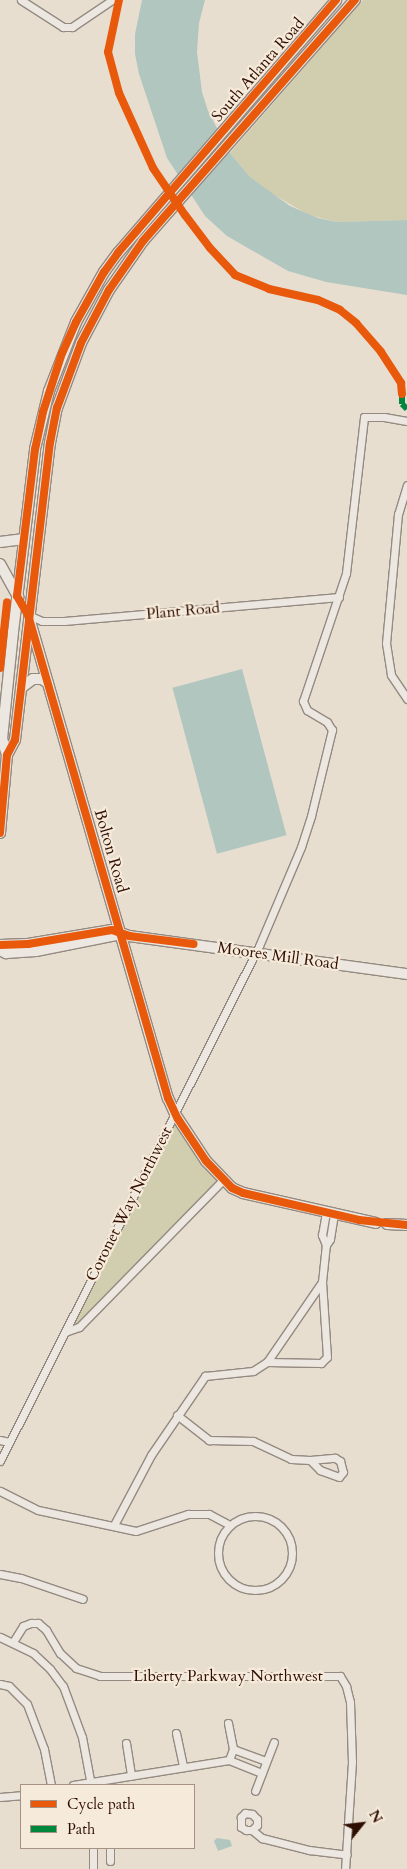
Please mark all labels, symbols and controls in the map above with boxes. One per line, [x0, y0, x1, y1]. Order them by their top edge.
street label: South Atlanta Road [208, 14, 308, 126]
street label: Plant Road [145, 598, 221, 624]
street label: Bolton Road [90, 807, 132, 895]
street label: Moores Mill Road [216, 938, 340, 974]
street label: Coronet Way Northwest [82, 1124, 176, 1284]
street label: Liberty Parkway Northwest [133, 1666, 323, 1686]
legend [20, 1784, 195, 1849]
text: Cycle path [67, 1794, 135, 1814]
north arrow [337, 1799, 387, 1849]
text: N [364, 1807, 387, 1826]
text: Path [67, 1819, 95, 1839]

